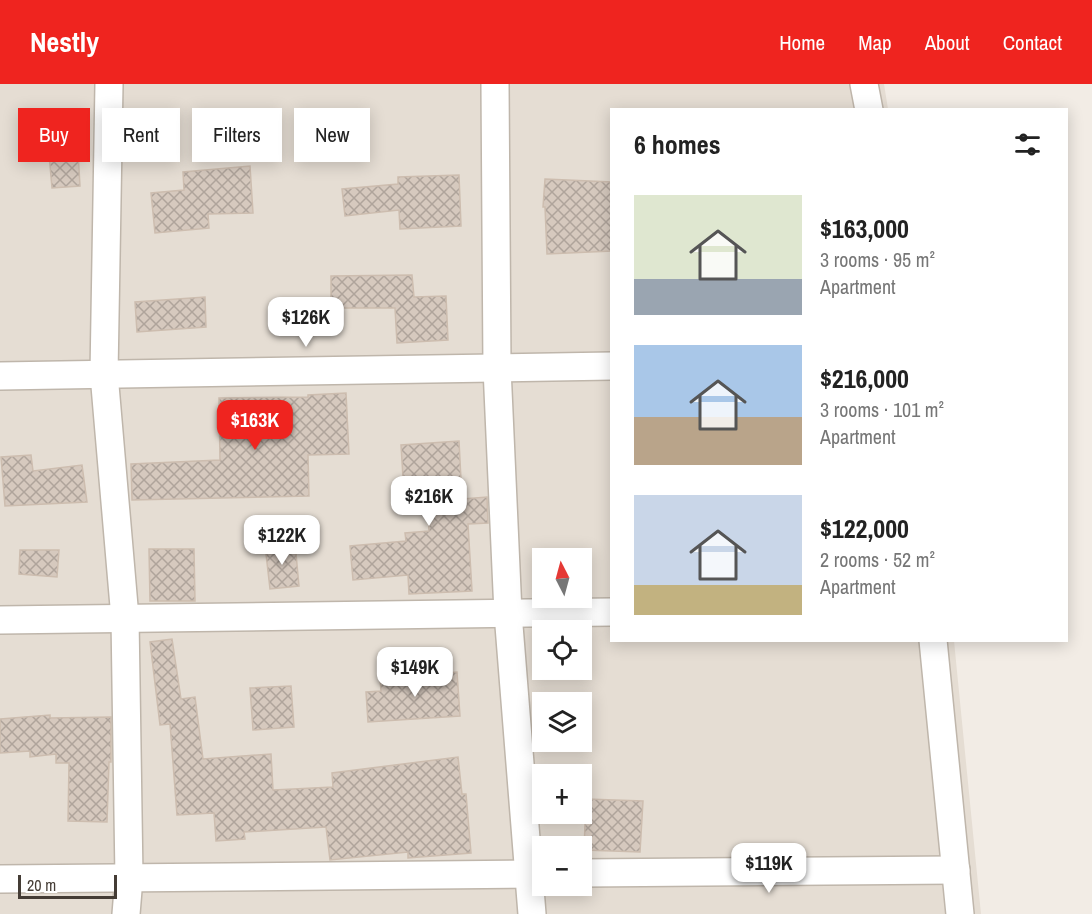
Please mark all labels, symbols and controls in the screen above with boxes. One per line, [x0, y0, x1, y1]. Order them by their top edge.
text: Nestly [30, 23, 99, 61]
text: Home [779, 28, 825, 57]
text: Map [858, 28, 892, 57]
text: About [925, 28, 970, 57]
text: Contact [1003, 28, 1062, 57]
chip: Buy [18, 108, 90, 162]
chip: Rent [102, 108, 180, 162]
chip: Filters [192, 108, 282, 162]
chip: New [294, 108, 370, 162]
text: 6 homes [634, 127, 721, 162]
icon: filters [1011, 128, 1044, 161]
text: $163,000 [820, 211, 909, 246]
icon: home [682, 219, 754, 291]
text: 3 rooms · 95 m² [820, 246, 935, 273]
text: Apartment [820, 273, 896, 300]
pin: $126K [264, 297, 348, 348]
text: $126K [282, 303, 330, 330]
text: $216,000 [820, 361, 909, 396]
icon: home [682, 369, 754, 441]
text: 3 rooms · 101 m² [820, 396, 944, 423]
pin: $163K [213, 400, 297, 451]
text: $163K [231, 406, 279, 433]
text: Apartment [820, 423, 896, 450]
pin: $216K [387, 476, 471, 527]
text: $216K [405, 482, 453, 509]
text: $122,000 [820, 511, 909, 546]
pin: $122K [240, 515, 324, 566]
icon: home [682, 519, 754, 591]
text: $122K [258, 521, 306, 548]
text: 2 rooms · 52 m² [820, 546, 935, 573]
north arrow [532, 548, 592, 608]
map controls [532, 548, 592, 896]
text: Apartment [820, 573, 896, 600]
button: locate [532, 620, 592, 680]
pin: $149K [373, 647, 457, 698]
text: $149K [391, 653, 439, 680]
button: layers [532, 692, 592, 752]
button: + [532, 764, 592, 824]
button: − [532, 836, 592, 896]
pin: $119K [727, 843, 811, 894]
text: $119K [745, 849, 793, 876]
scale bar [18, 872, 117, 900]
text: 20 m [27, 874, 56, 896]

